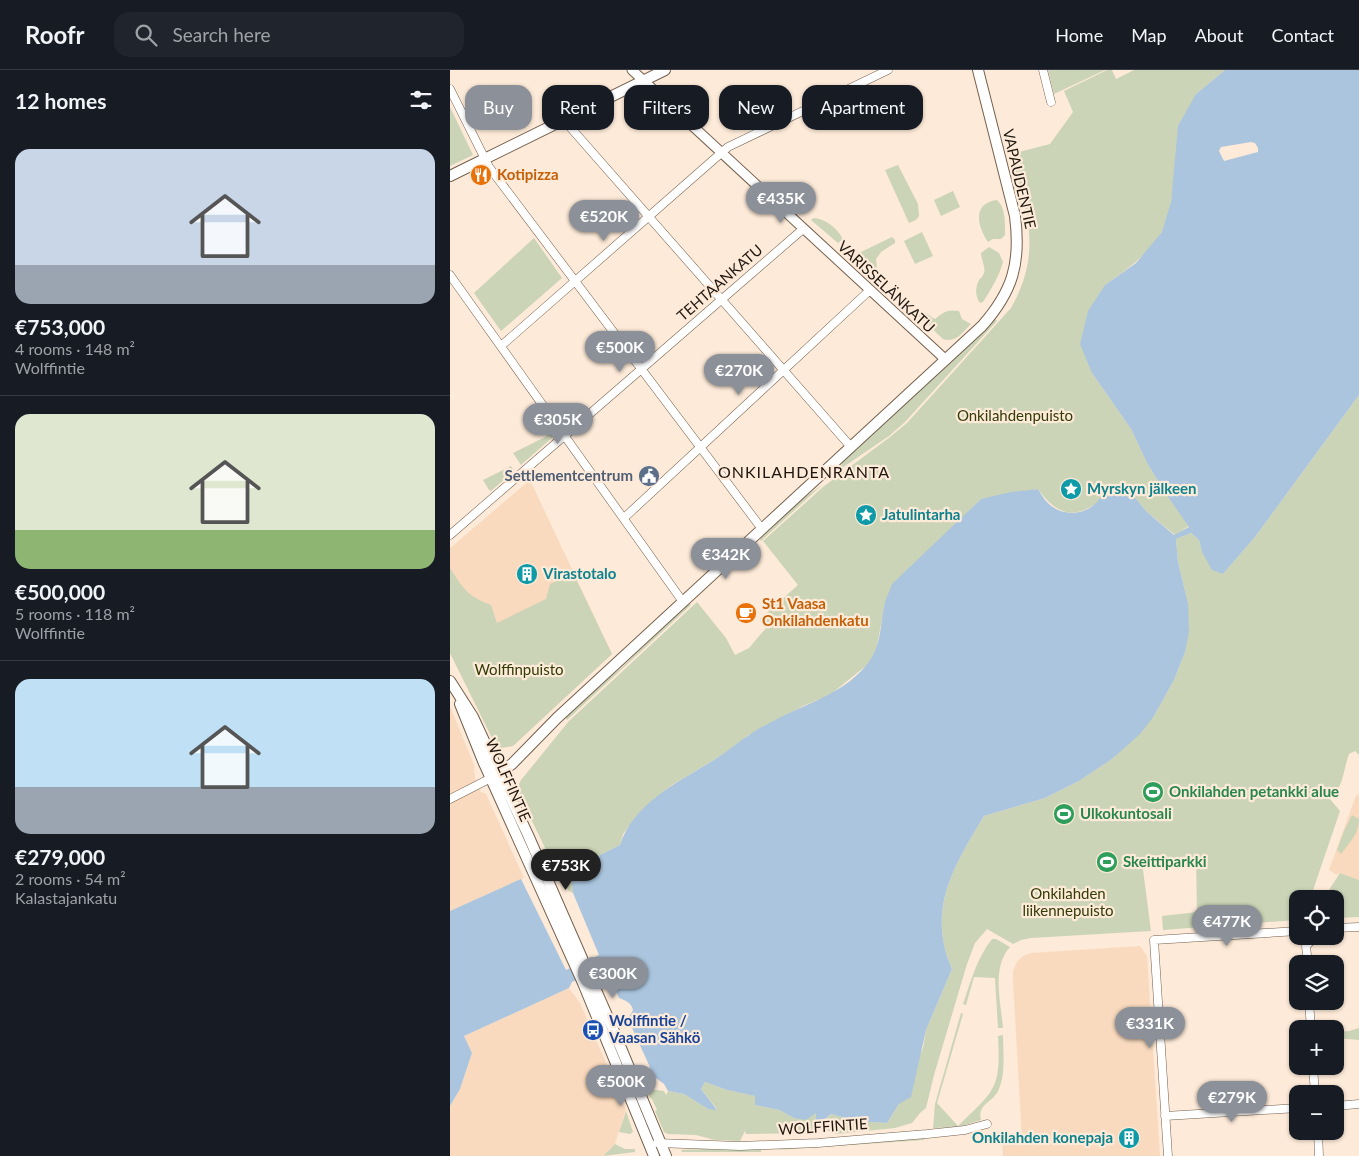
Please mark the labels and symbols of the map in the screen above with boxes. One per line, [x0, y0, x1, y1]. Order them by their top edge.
street label: VAPAUDENTIE [1000, 127, 1040, 230]
restaurant icon: Kotipizza [469, 163, 493, 187]
place label: Kotipizza [497, 165, 559, 183]
pin: €435K [746, 182, 816, 224]
pin: €520K [569, 200, 639, 242]
street label: VARISSELÄNKATU [834, 237, 939, 336]
street label: TEHTAANKATU [673, 240, 766, 324]
pin: €500K [585, 330, 655, 373]
pin: €270K [704, 354, 774, 396]
pin: €305K [523, 402, 593, 445]
park label: Onkilahdenpuisto [957, 406, 1073, 424]
district label: ONKILAHDENRANTA [718, 462, 890, 481]
public building icon: Settlementcentrum [637, 464, 661, 488]
place label: Settlementcentrum [504, 466, 633, 484]
place icon: Myrskyn jälkeen [1059, 477, 1083, 501]
place label: Myrskyn jälkeen [1087, 479, 1196, 497]
place icon: Jatulintarha [854, 503, 878, 527]
place label: Jatulintarha [882, 505, 960, 523]
pin: €342K [691, 538, 761, 580]
building icon: Virastotalo [515, 562, 539, 586]
place label: Virastotalo [542, 564, 617, 582]
place label: St1 Vaasa Onkilahdenkatu [762, 594, 869, 629]
cafe icon: St1 Vaasa Onkilahdenkatu [734, 601, 758, 625]
park label: Wolffinpuisto [474, 660, 564, 678]
street label: WOLFFINTIE [483, 735, 535, 824]
sports icon: Onkilahden petankki alue [1141, 780, 1165, 804]
place label: Onkilahden petankki alue [1169, 782, 1339, 800]
sports icon: Ulkokuntosali [1052, 802, 1076, 826]
place label: Ulkokuntosali [1080, 804, 1172, 822]
pin: €753K [531, 848, 601, 891]
sports icon: Skeittiparkki [1095, 850, 1119, 874]
place label: Skeittiparkki [1123, 852, 1207, 870]
park label: Onkilahden liikennepuisto [1022, 884, 1114, 919]
pin: €477K [1192, 904, 1262, 947]
pin: €300K [578, 956, 648, 999]
pin: €331K [1115, 1006, 1185, 1049]
place label: Wolffintie / Vaasan Sähkö [608, 1011, 701, 1046]
bus stop icon: Wolffintie / Vaasan Sähkö [581, 1018, 605, 1042]
pin: €500K [586, 1064, 656, 1107]
pin: €279K [1197, 1080, 1267, 1123]
street label: WOLFFINTIE [778, 1114, 868, 1138]
building icon: Onkilahden konepaja [1117, 1126, 1141, 1150]
place label: Onkilahden konepaja [972, 1128, 1113, 1146]

